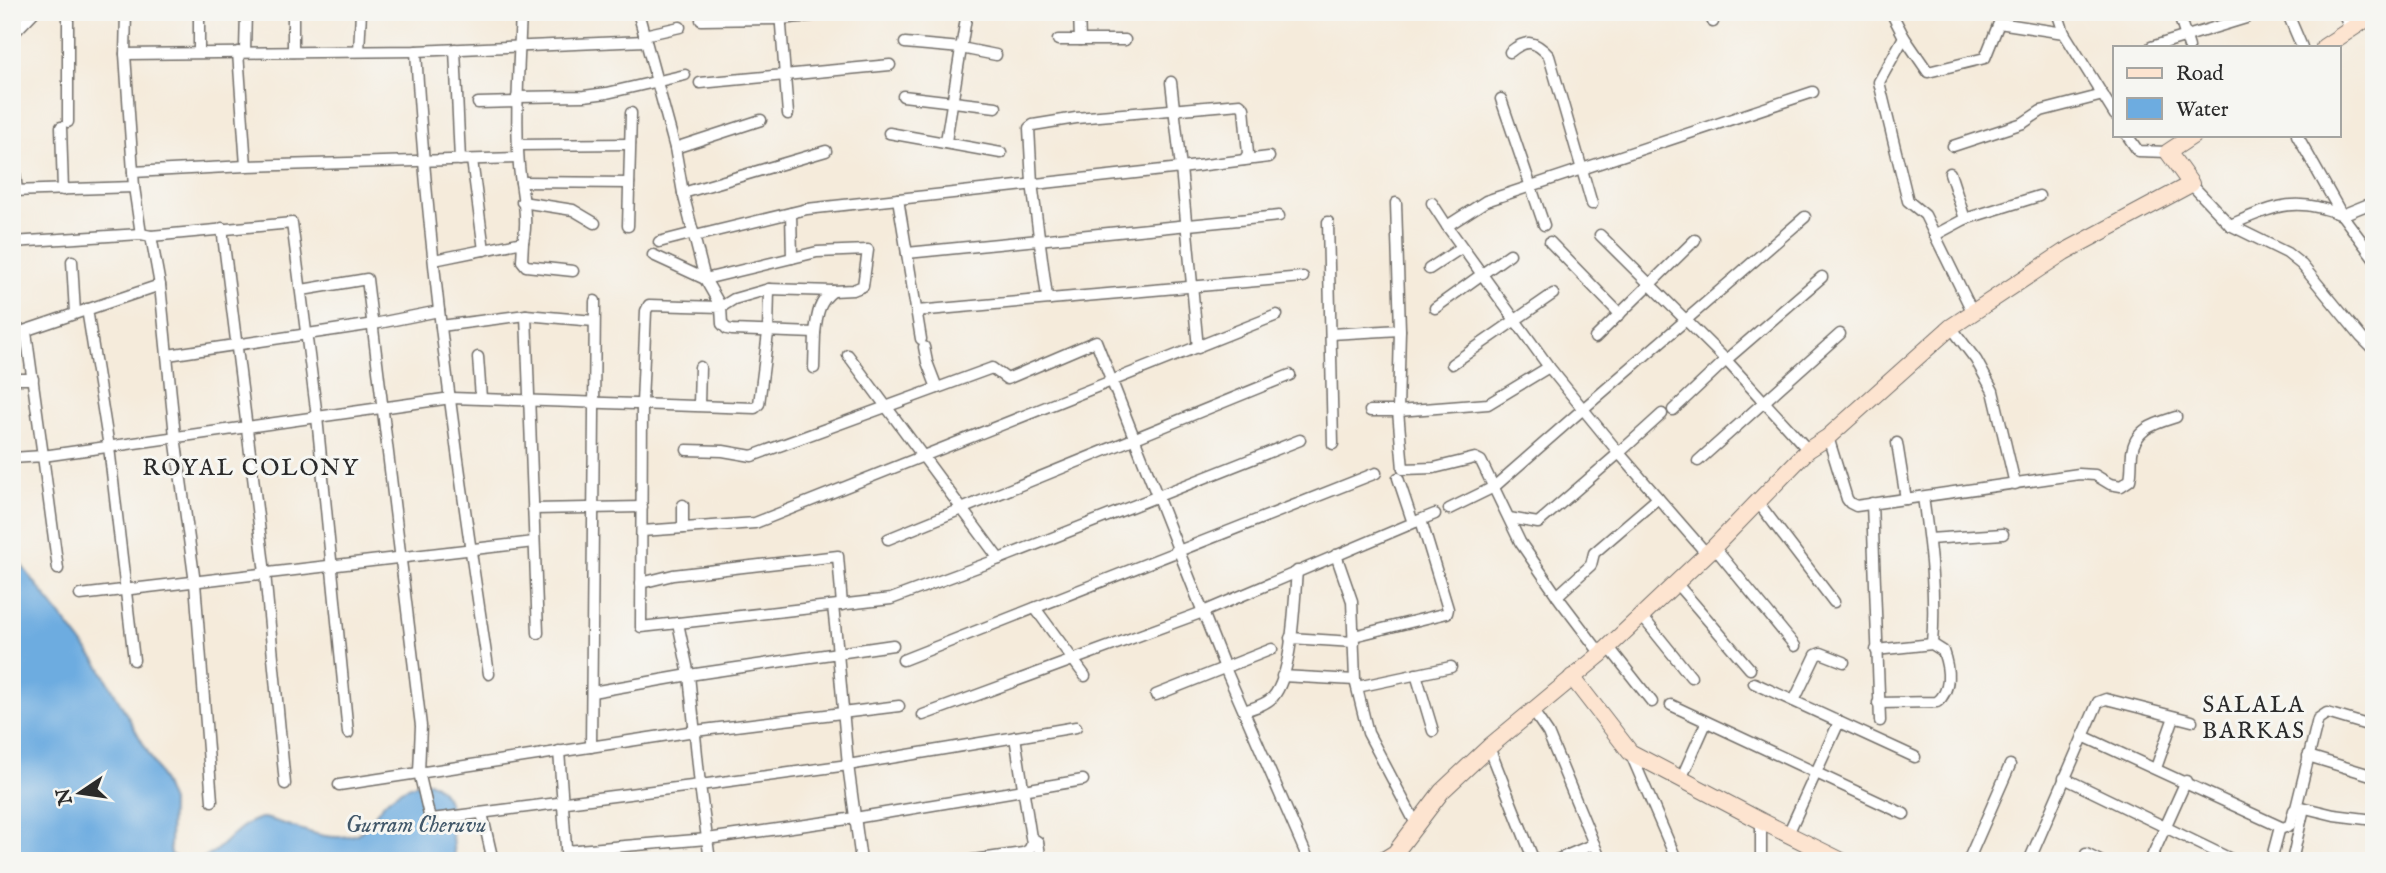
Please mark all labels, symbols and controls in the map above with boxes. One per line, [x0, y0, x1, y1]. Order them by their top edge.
legend [2113, 46, 2340, 136]
text: Road [2176, 61, 2224, 88]
text: Water [2176, 97, 2229, 124]
district label: ROYAL COLONY [142, 454, 360, 483]
district label: SALALA BARKAS [2202, 691, 2306, 746]
north arrow [46, 758, 116, 828]
text: N [52, 785, 79, 808]
water label: Gurram Cheruvu [345, 811, 487, 840]

